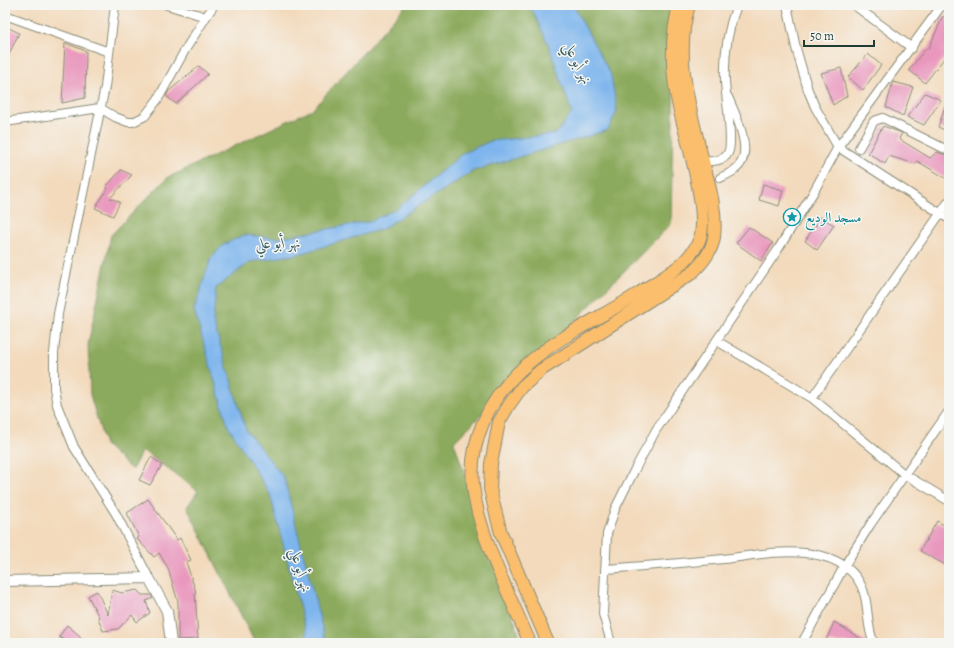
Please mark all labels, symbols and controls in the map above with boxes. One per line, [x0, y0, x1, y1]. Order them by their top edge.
scale bar [804, 22, 874, 48]
text: 50 m [810, 28, 834, 44]
water label: نهر أبو علي [555, 38, 598, 90]
place icon: مسجد الوديع [782, 207, 802, 227]
place label: مسجد الوديع [805, 208, 861, 231]
water label: نهر أبو علي [255, 232, 301, 257]
water label: نهر أبو علي [281, 545, 318, 596]

